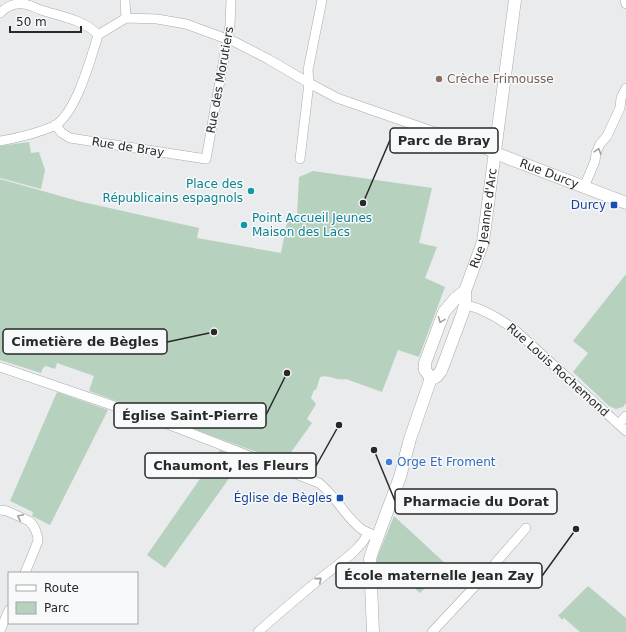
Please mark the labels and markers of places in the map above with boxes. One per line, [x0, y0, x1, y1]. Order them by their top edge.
place label: Crèche Frimousse [447, 72, 554, 86]
marker: Crèche Frimousse [434, 74, 444, 84]
callout: Parc de Bray [390, 128, 498, 153]
place label: Place des Républicains espagnols [103, 177, 243, 205]
marker: Place des Républicains espagnols [246, 186, 256, 196]
place label: Durcy [571, 198, 606, 212]
marker: Durcy [609, 200, 619, 210]
place label: Point Accueil Jeunes Maison des Lacs [252, 211, 372, 239]
marker: Point Accueil Jeunes Maison des Lacs [239, 220, 249, 230]
callout: Cimetière de Bègles [3, 329, 167, 354]
callout: Église Saint-Pierre [114, 403, 266, 428]
callout: Chaumont, les Fleurs [145, 453, 316, 478]
place label: Orge Et Froment [397, 455, 496, 469]
marker: Orge Et Froment [384, 457, 394, 467]
callout: Pharmacie du Dorat [395, 489, 557, 514]
place label: Église de Bègles [234, 490, 332, 505]
marker: Église de Bègles [335, 493, 345, 503]
callout: École maternelle Jean Zay [336, 563, 542, 588]

